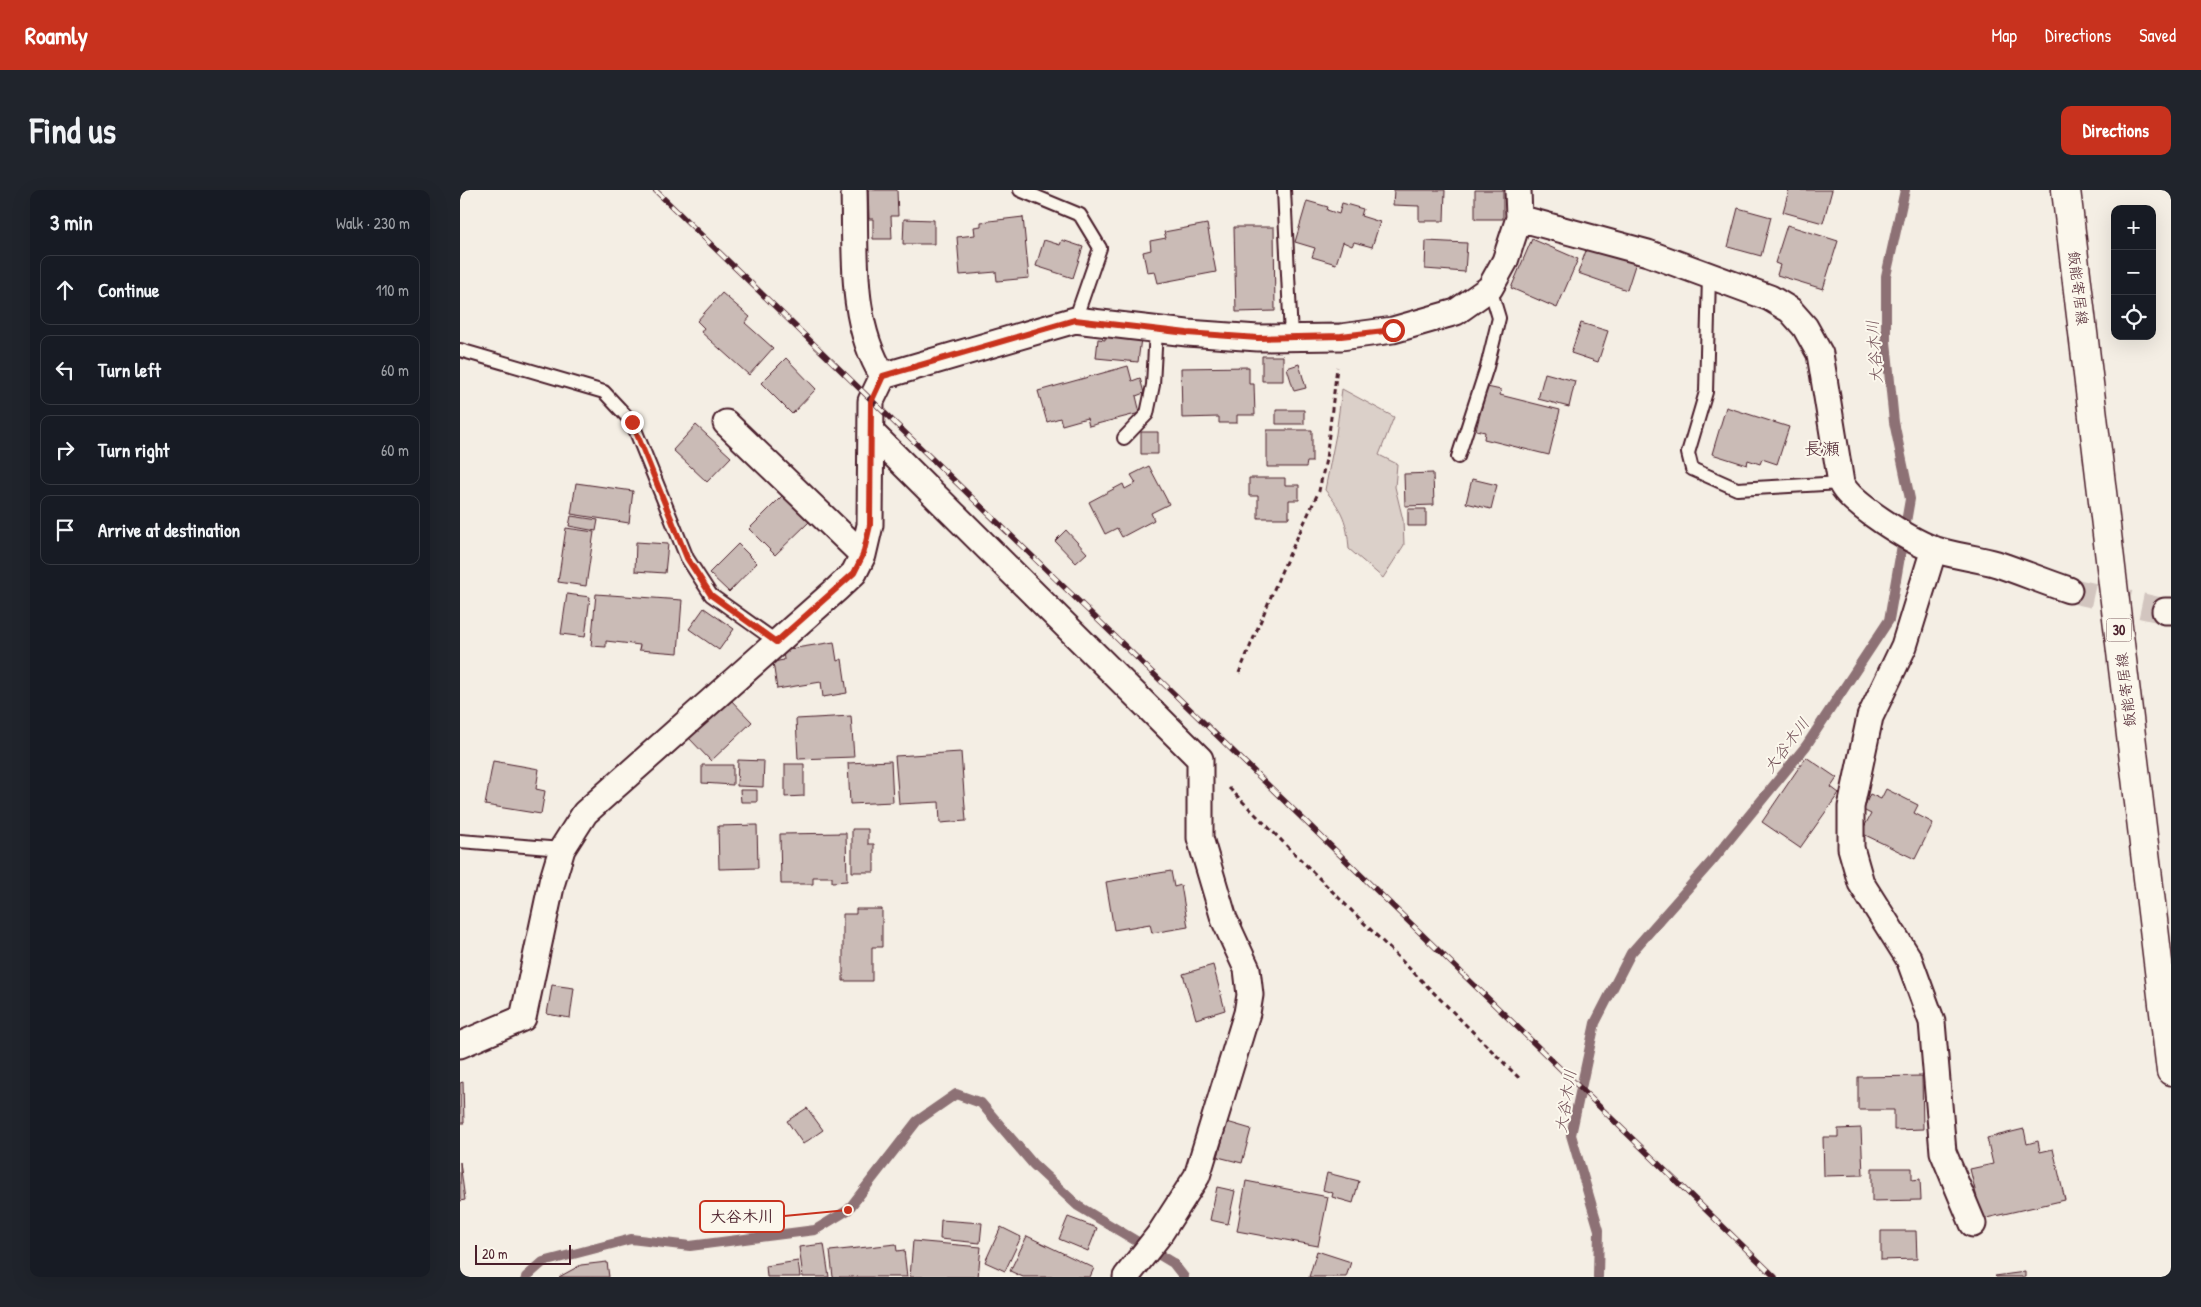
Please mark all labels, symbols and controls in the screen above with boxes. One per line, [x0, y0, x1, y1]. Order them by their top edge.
text: Roamly [25, 19, 88, 51]
text: Map [1992, 23, 2017, 48]
text: Directions [2045, 23, 2111, 48]
text: Saved [2139, 23, 2176, 48]
button: Directions [2061, 106, 2171, 155]
text: Find us [30, 107, 116, 154]
map controls [2111, 205, 2156, 340]
button: + [2111, 205, 2156, 250]
text: 3 min [50, 208, 93, 237]
text: Walk · 230 m [336, 212, 410, 234]
street label: 飯能寄居線 [2064, 249, 2093, 326]
button: − [2111, 250, 2156, 295]
icon: ahead [51, 276, 79, 304]
text: Continue [98, 277, 159, 303]
text: 110 m [376, 279, 409, 301]
button: locate [2111, 295, 2156, 340]
route start [1382, 319, 1405, 342]
water label: 大谷木川 [1861, 319, 1887, 385]
icon: left [51, 356, 79, 384]
text: Turn left [98, 357, 161, 383]
text: 60 m [381, 359, 409, 381]
route end [621, 411, 644, 434]
icon: right [51, 436, 79, 464]
district label: 長瀬 [1804, 436, 1840, 461]
text: Turn right [98, 437, 169, 463]
text: 60 m [381, 439, 409, 461]
icon: arrive [51, 516, 79, 544]
text: Arrive at destination [98, 517, 240, 543]
road number: 30 [2106, 618, 2132, 642]
street label: 飯能寄居線 [2111, 652, 2140, 729]
water label: 大谷木川 [1758, 713, 1814, 777]
water label: 大谷木川 [1549, 1068, 1581, 1134]
callout: 大谷木川 [700, 1201, 784, 1232]
text: 大谷木川 [710, 1205, 774, 1227]
scale bar [475, 1242, 571, 1265]
text: 20 m [482, 1244, 508, 1263]

